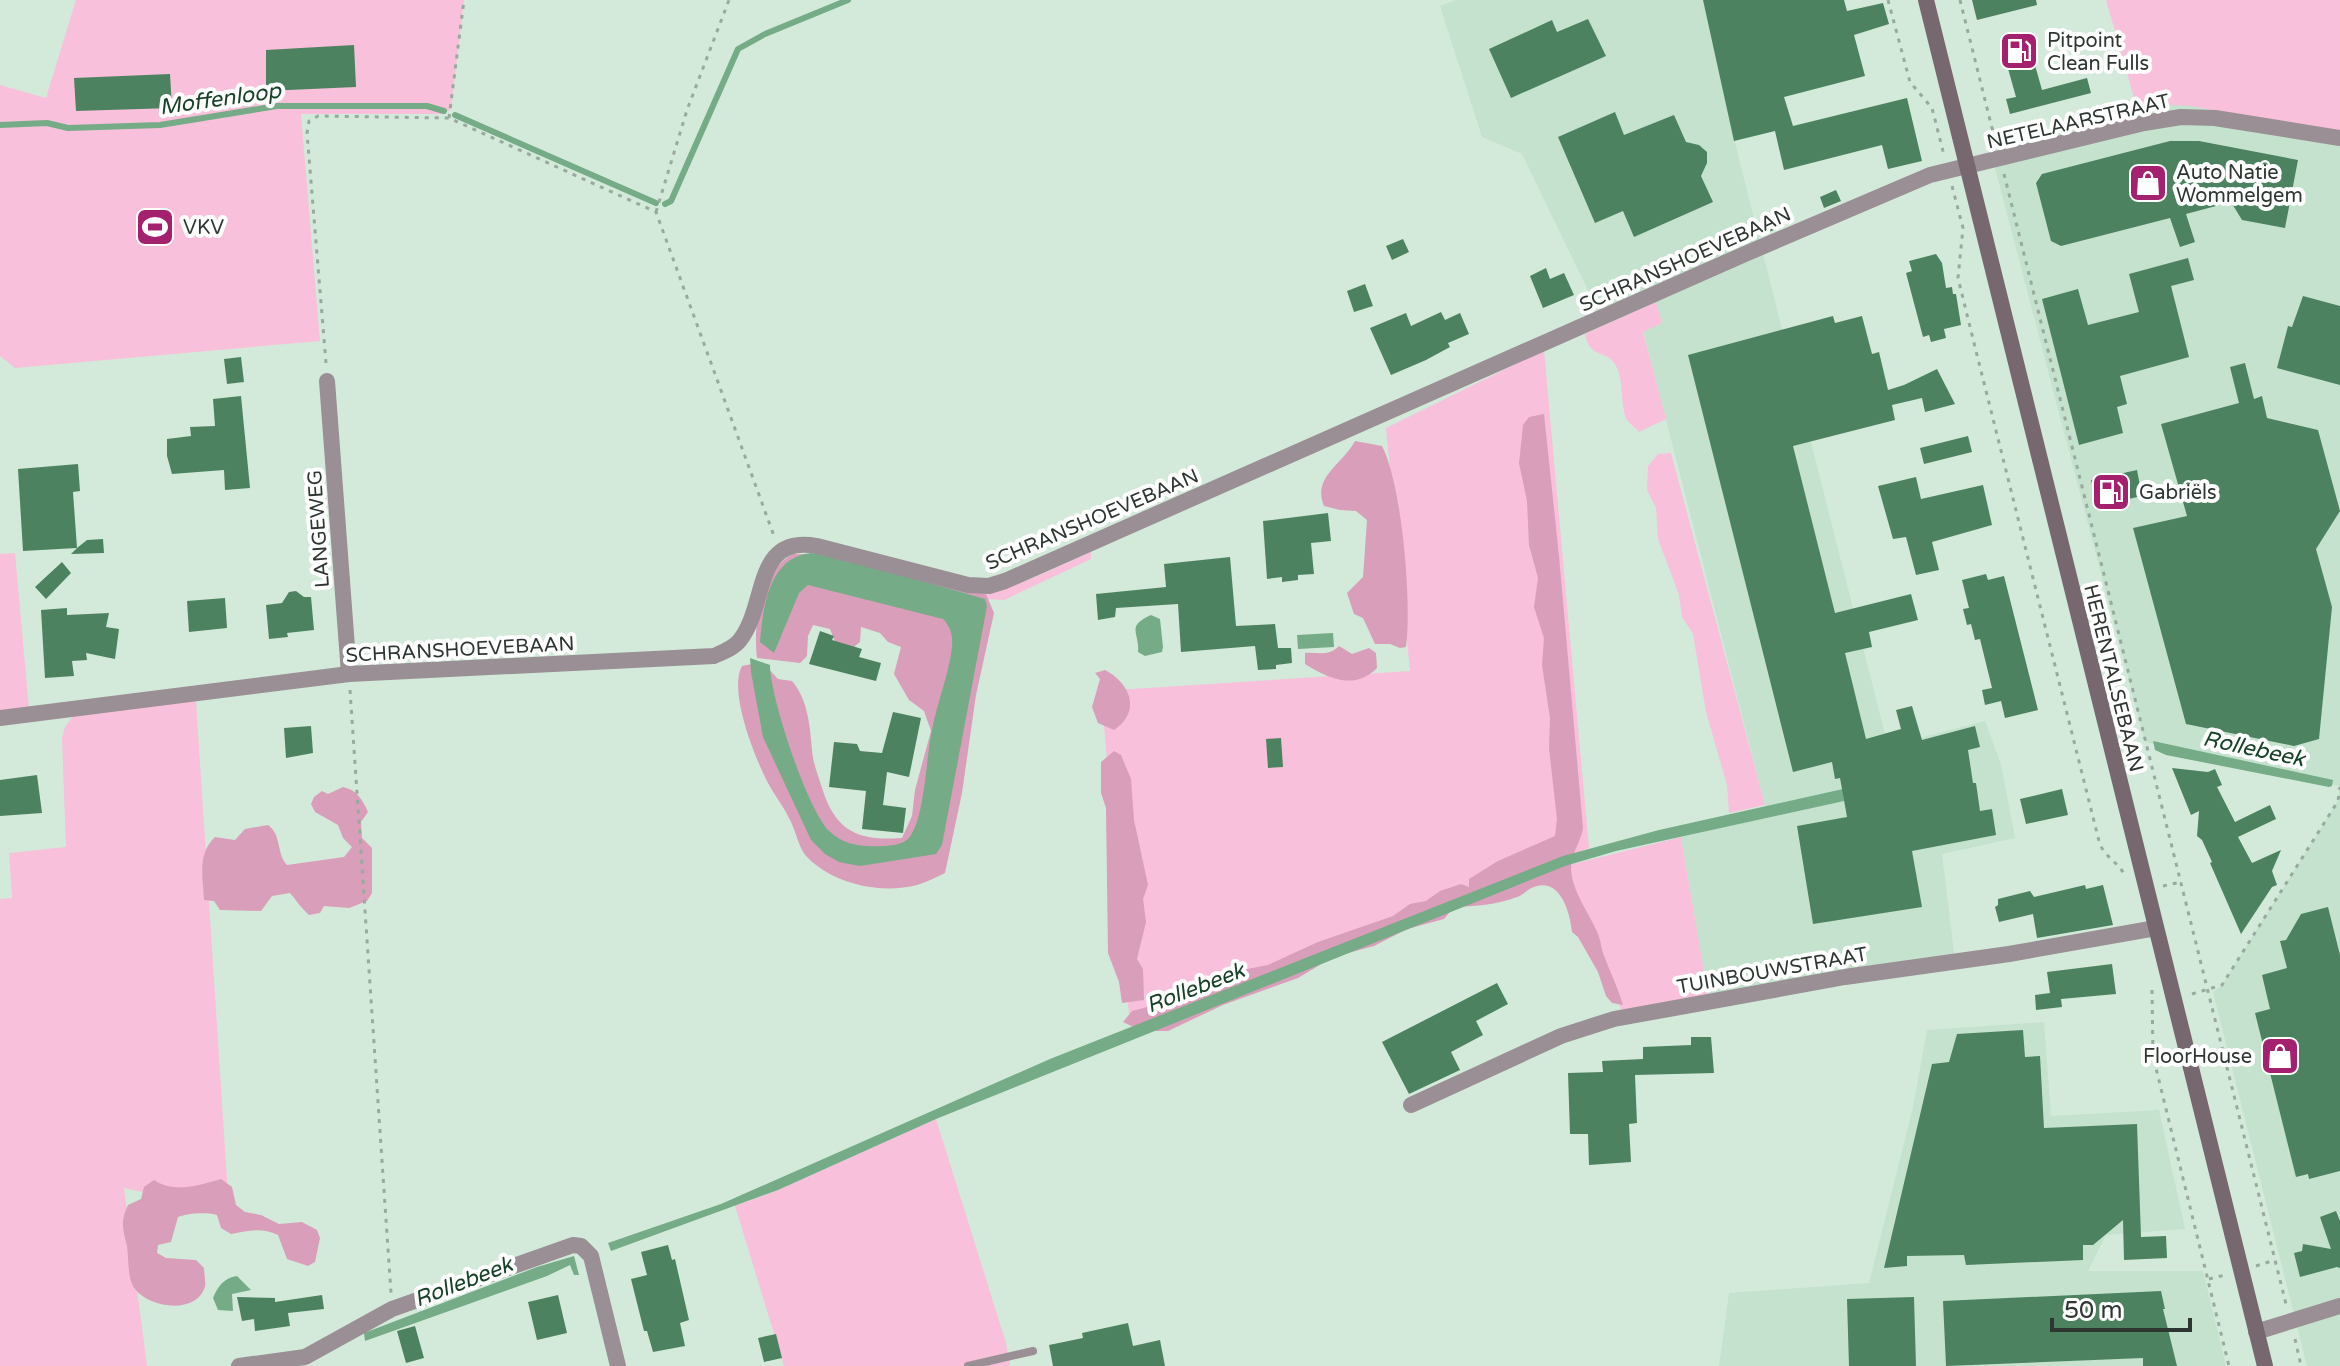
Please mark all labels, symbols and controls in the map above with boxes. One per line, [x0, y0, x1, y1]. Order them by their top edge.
place label: Pitpoint Clean Fulls [2047, 29, 2149, 76]
fuel station icon: Pitpoint Clean Fulls [1998, 30, 2040, 72]
water label: Moffenloop [158, 77, 284, 120]
street label: NETELAARSTRAAT [1984, 89, 2172, 155]
place label: Auto Natie Wommelgem [2176, 161, 2303, 208]
shop icon: Auto Natie Wommelgem [2127, 162, 2169, 204]
street label: SCHRANSHOEVEBAAN [1576, 202, 1795, 317]
sports icon: VKV [134, 206, 176, 248]
place label: VKV [183, 216, 224, 240]
street label: SCHRANSHOEVEBAAN [982, 464, 1202, 576]
street label: LANGEWEG [303, 469, 335, 589]
fuel station icon: Gabriëls [2090, 471, 2132, 513]
place label: Gabriëls [2139, 481, 2217, 505]
street label: HERENTALSEBAAN [2078, 582, 2148, 775]
street label: SCHRANSHOEVEBAAN [345, 632, 575, 668]
water label: Rollebeek [2201, 726, 2309, 773]
street label: TUINBOUWSTRAAT [1675, 942, 1869, 1000]
water label: Rollebeek [1143, 957, 1250, 1019]
shop icon: FloorHouse [2259, 1035, 2301, 1077]
place label: FloorHouse [2143, 1045, 2252, 1069]
water label: Rollebeek [411, 1251, 518, 1313]
scale bar [2052, 1282, 2190, 1332]
text: 50 m [2064, 1296, 2122, 1325]

